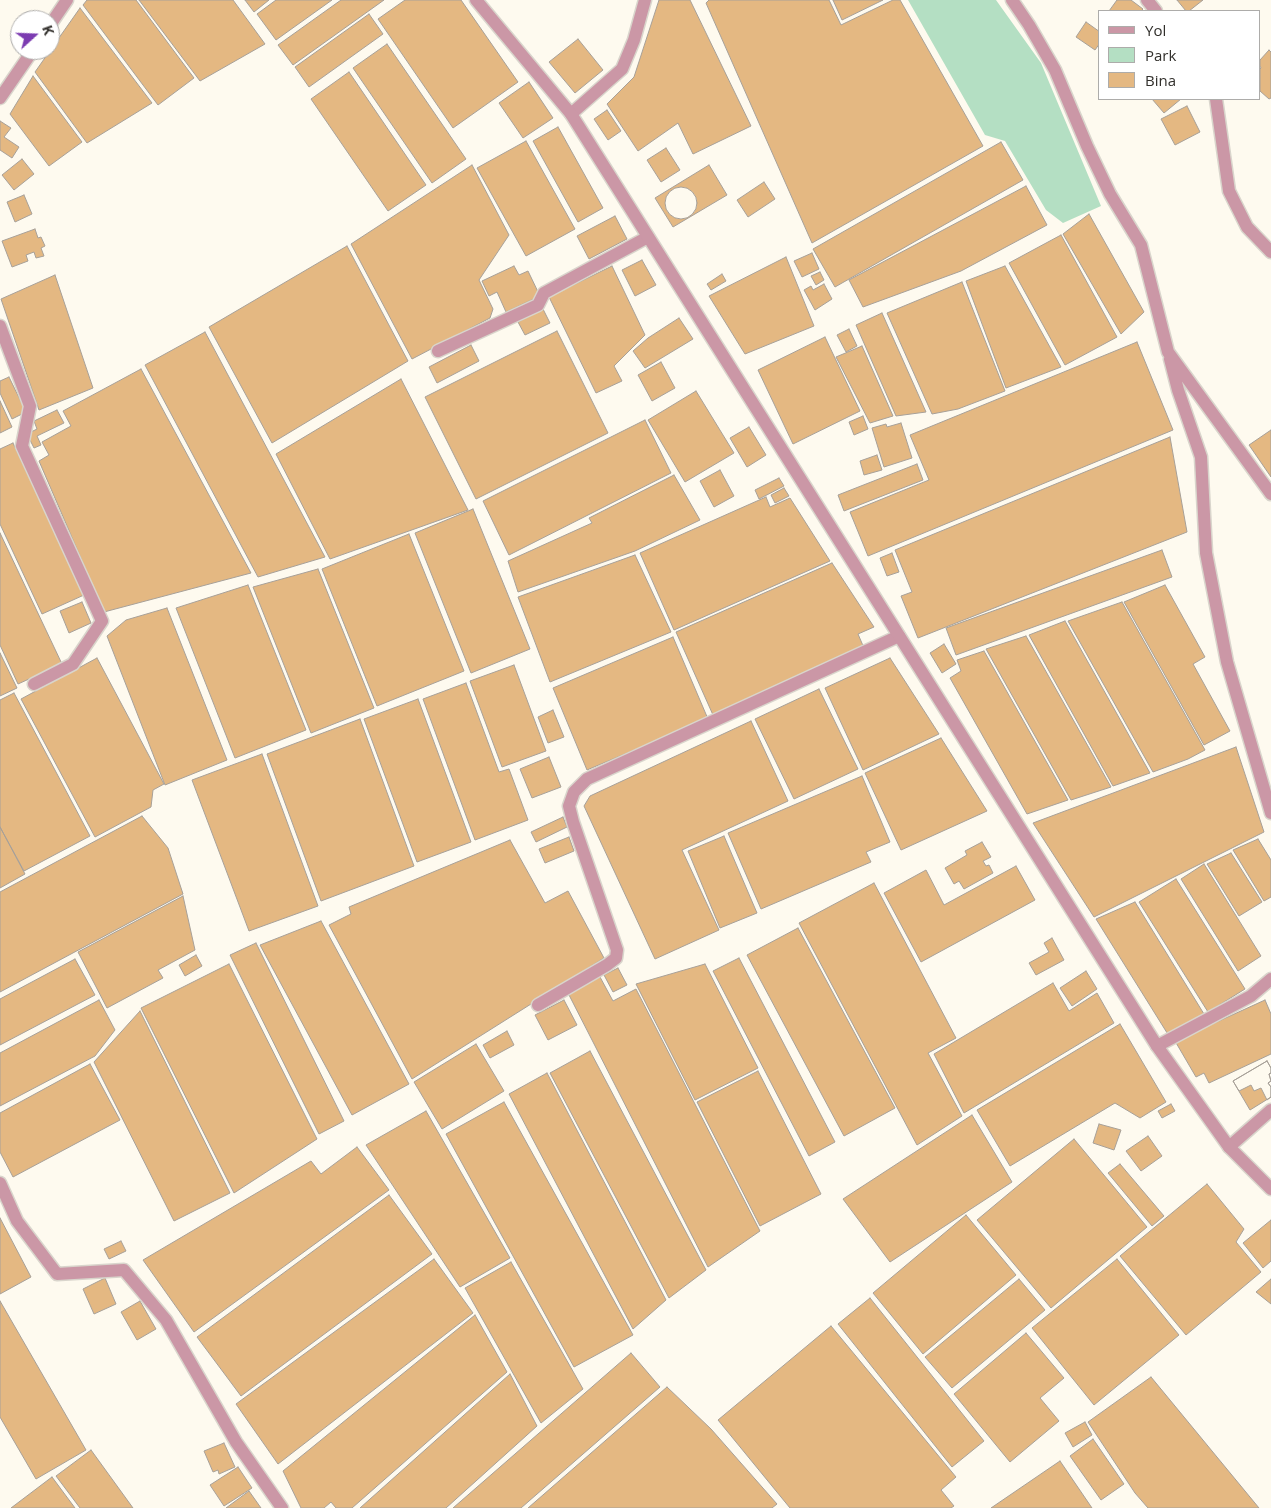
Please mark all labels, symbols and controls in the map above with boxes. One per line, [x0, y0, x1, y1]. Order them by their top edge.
north arrow [10, 10, 60, 60]
legend [1098, 10, 1261, 100]
text: Yol [1145, 20, 1166, 40]
text: K [38, 22, 59, 38]
text: Park [1145, 45, 1176, 65]
text: Bina [1145, 70, 1176, 90]

